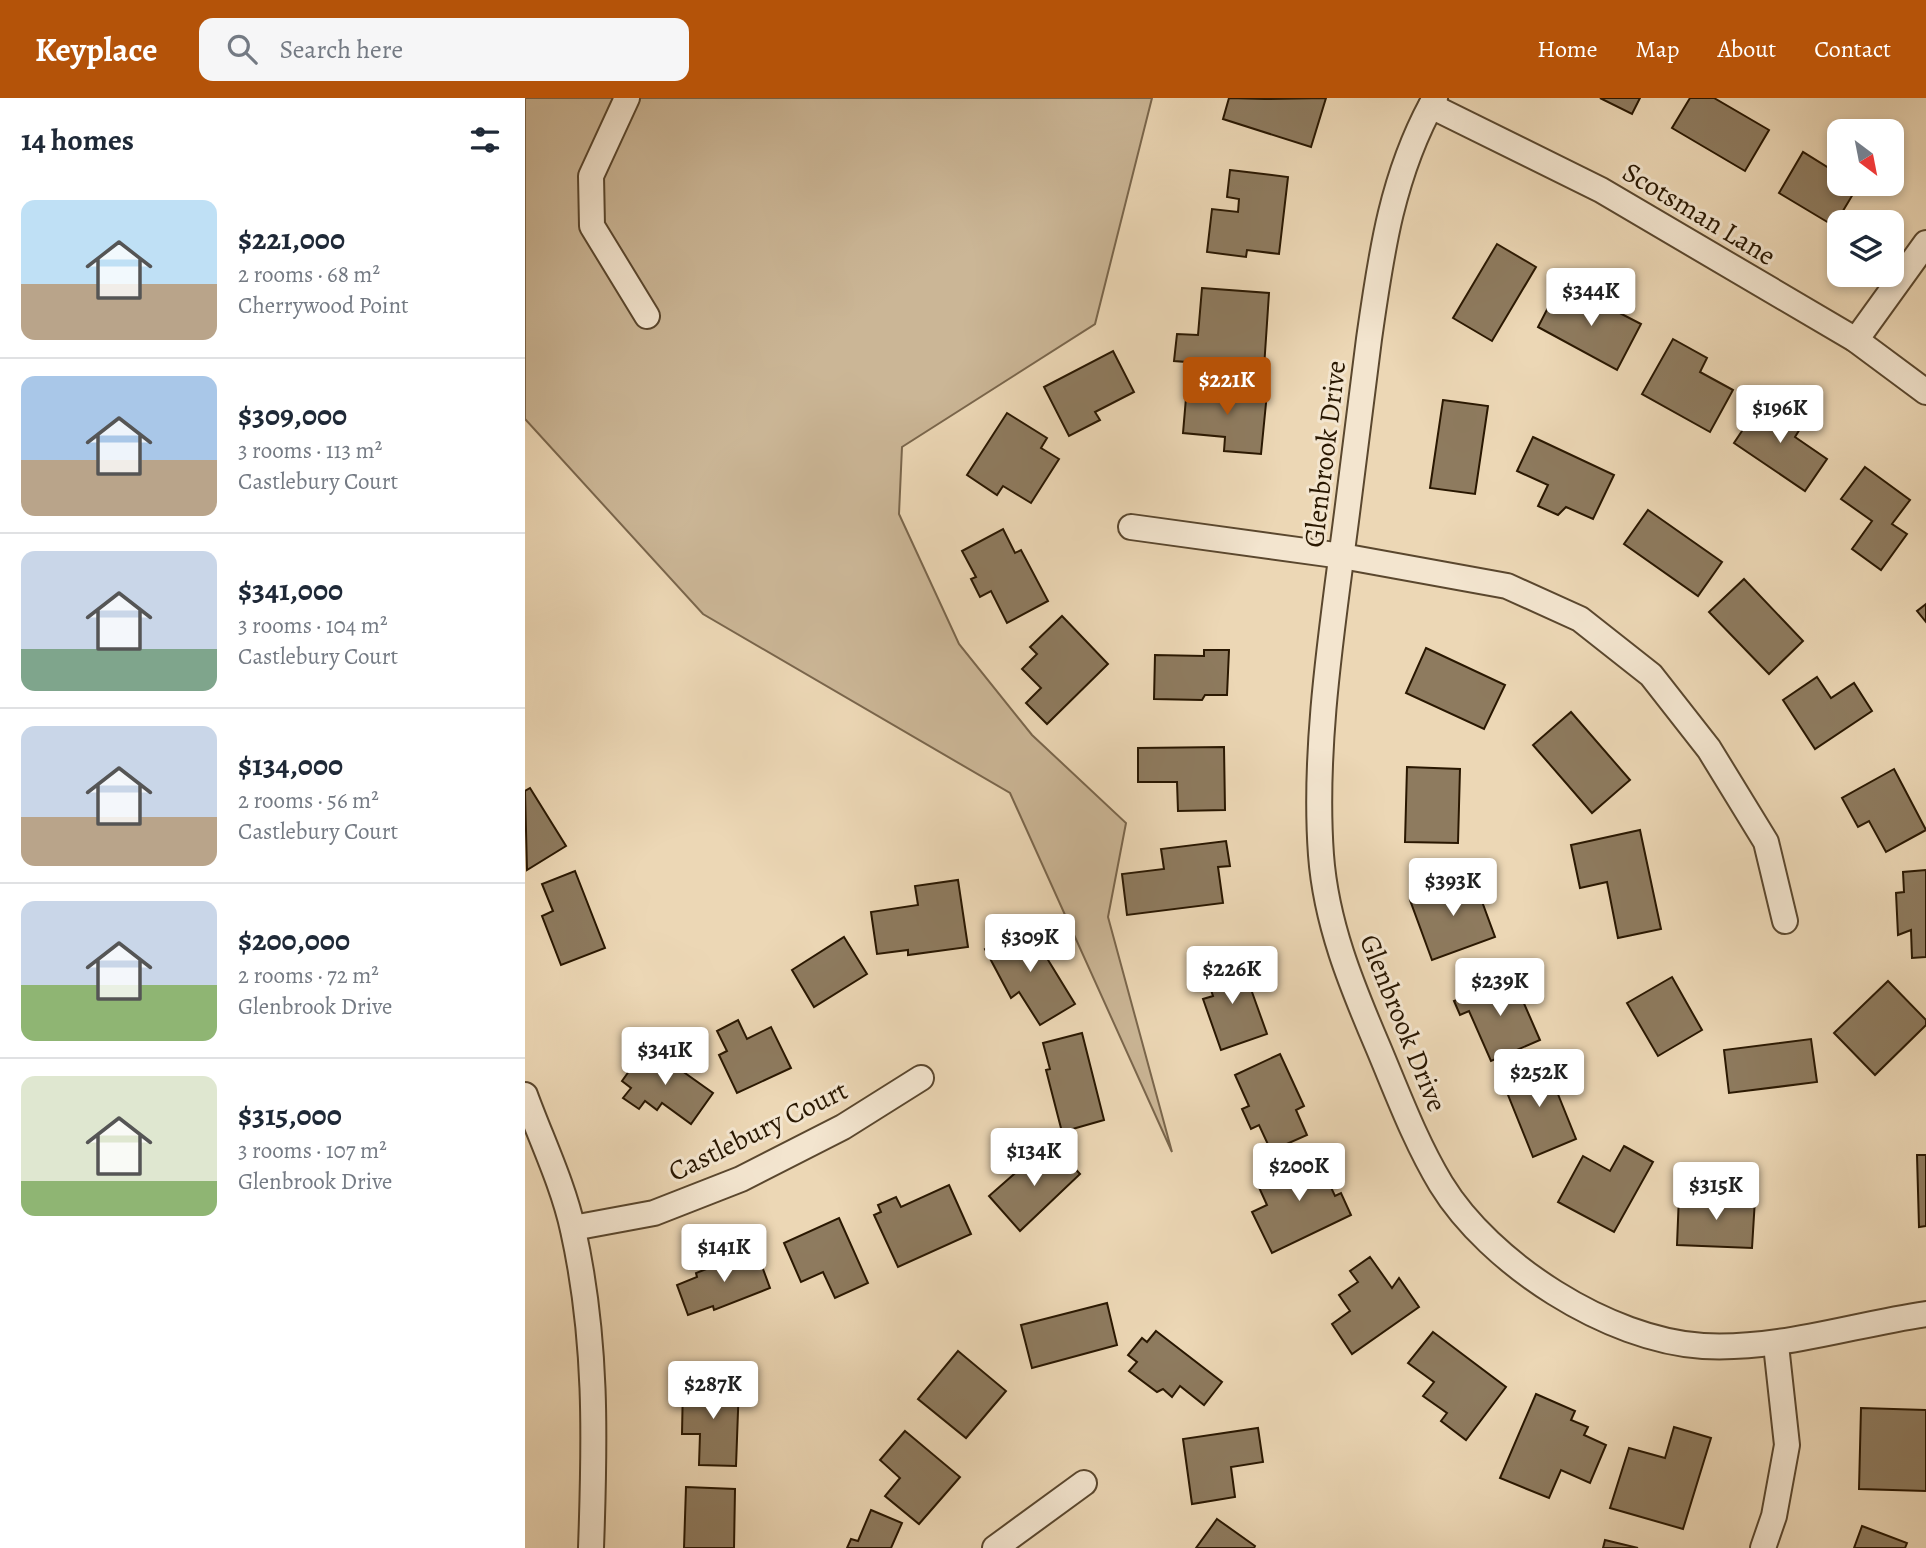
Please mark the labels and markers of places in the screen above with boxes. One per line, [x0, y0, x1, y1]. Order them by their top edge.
pin: $344K [1542, 268, 1640, 328]
pin: $221K [1178, 358, 1276, 417]
pin: $196K [1731, 386, 1829, 445]
pin: $393K [1404, 858, 1502, 918]
pin: $309K [981, 914, 1079, 974]
pin: $226K [1183, 946, 1281, 1006]
pin: $239K [1451, 958, 1549, 1018]
pin: $341K [616, 1028, 714, 1087]
pin: $252K [1490, 1049, 1588, 1109]
pin: $134K [985, 1128, 1083, 1188]
pin: $200K [1250, 1144, 1348, 1203]
pin: $315K [1667, 1162, 1765, 1222]
pin: $141K [675, 1224, 773, 1284]
pin: $287K [664, 1362, 762, 1421]

